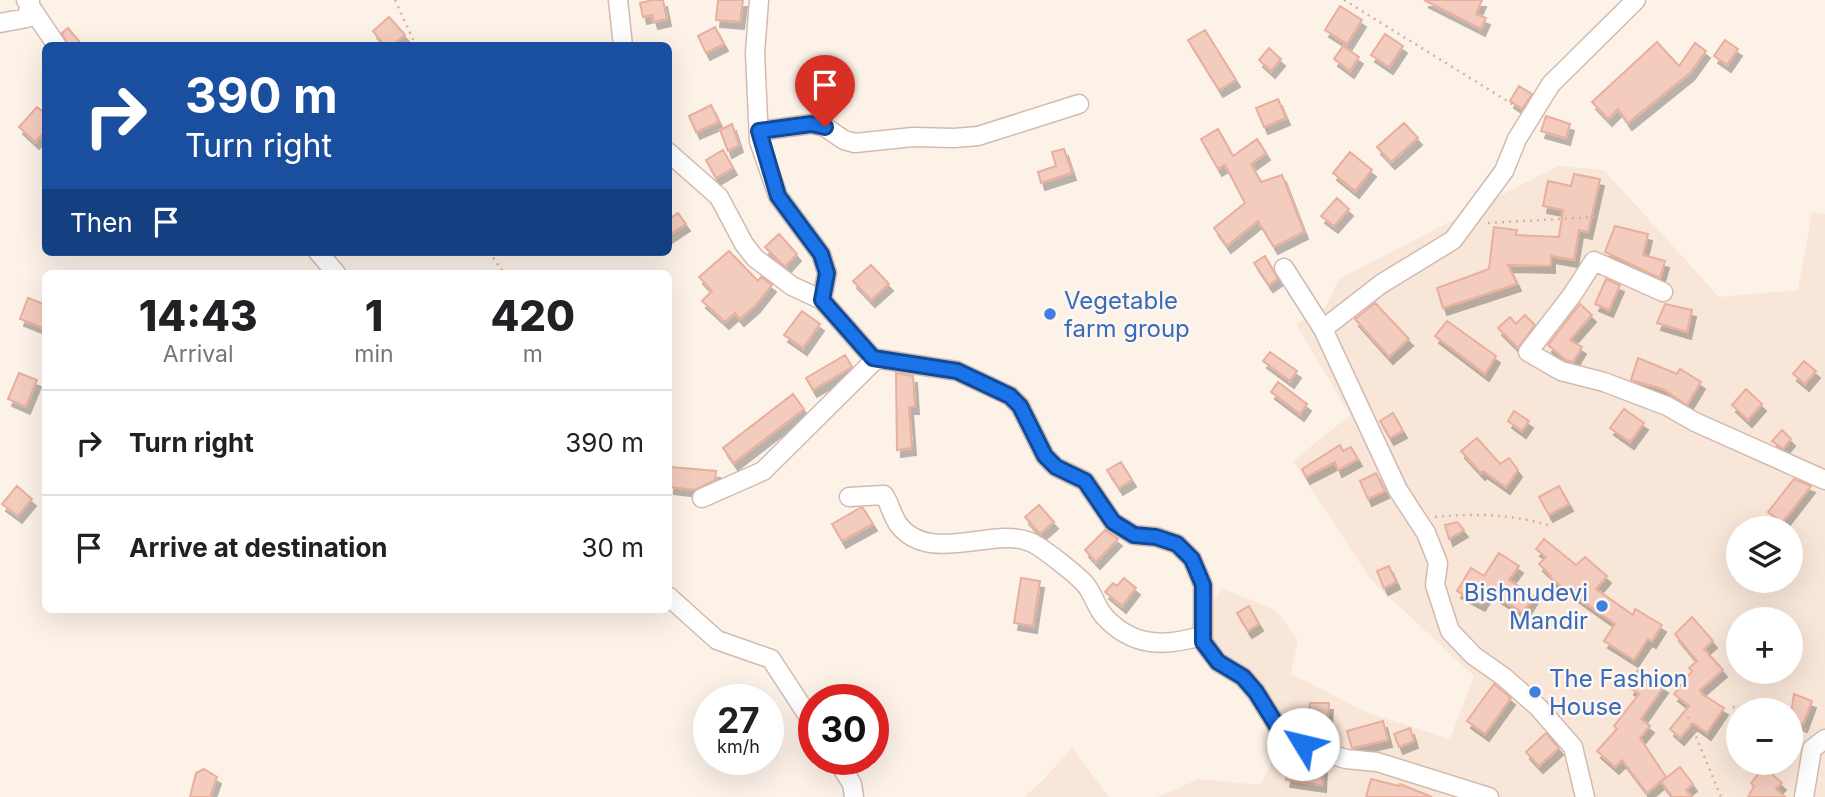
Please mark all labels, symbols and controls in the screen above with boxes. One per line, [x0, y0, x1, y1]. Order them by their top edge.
pin [795, 55, 855, 127]
text: 390 m [185, 66, 338, 125]
icon: arrive [806, 66, 844, 104]
icon: right [70, 70, 161, 161]
text: Turn right [185, 126, 332, 165]
icon: arrive [147, 203, 185, 241]
text: Then [70, 207, 133, 238]
place label: Vegetable farm group [1064, 286, 1190, 343]
text: 14:43 [139, 290, 258, 341]
text: 1 [365, 290, 383, 341]
text: 420 [490, 290, 575, 341]
marker: Vegetable farm group [1042, 306, 1058, 322]
text: Arrival [163, 340, 234, 368]
text: min [354, 340, 394, 368]
text: m [523, 340, 543, 368]
icon: right [70, 424, 108, 462]
text: Turn right [129, 427, 254, 458]
text: 390 m [565, 427, 644, 458]
map controls [1726, 516, 1803, 775]
button: layers [1726, 516, 1803, 593]
icon: arrive [70, 529, 108, 567]
text: Arrive at destination [129, 532, 388, 563]
text: 30 m [581, 532, 644, 563]
place label: Bishnudevi Mandir [1464, 578, 1588, 635]
marker: Bishnudevi Mandir [1594, 598, 1610, 614]
button: + [1726, 607, 1803, 684]
place label: The Fashion House [1549, 664, 1688, 721]
speed limit sign: 30 [798, 684, 889, 775]
marker: The Fashion House [1527, 684, 1543, 700]
button: − [1726, 698, 1803, 775]
text: 27 [717, 699, 760, 741]
position arrow [1266, 707, 1340, 781]
text: km/h [717, 736, 760, 757]

